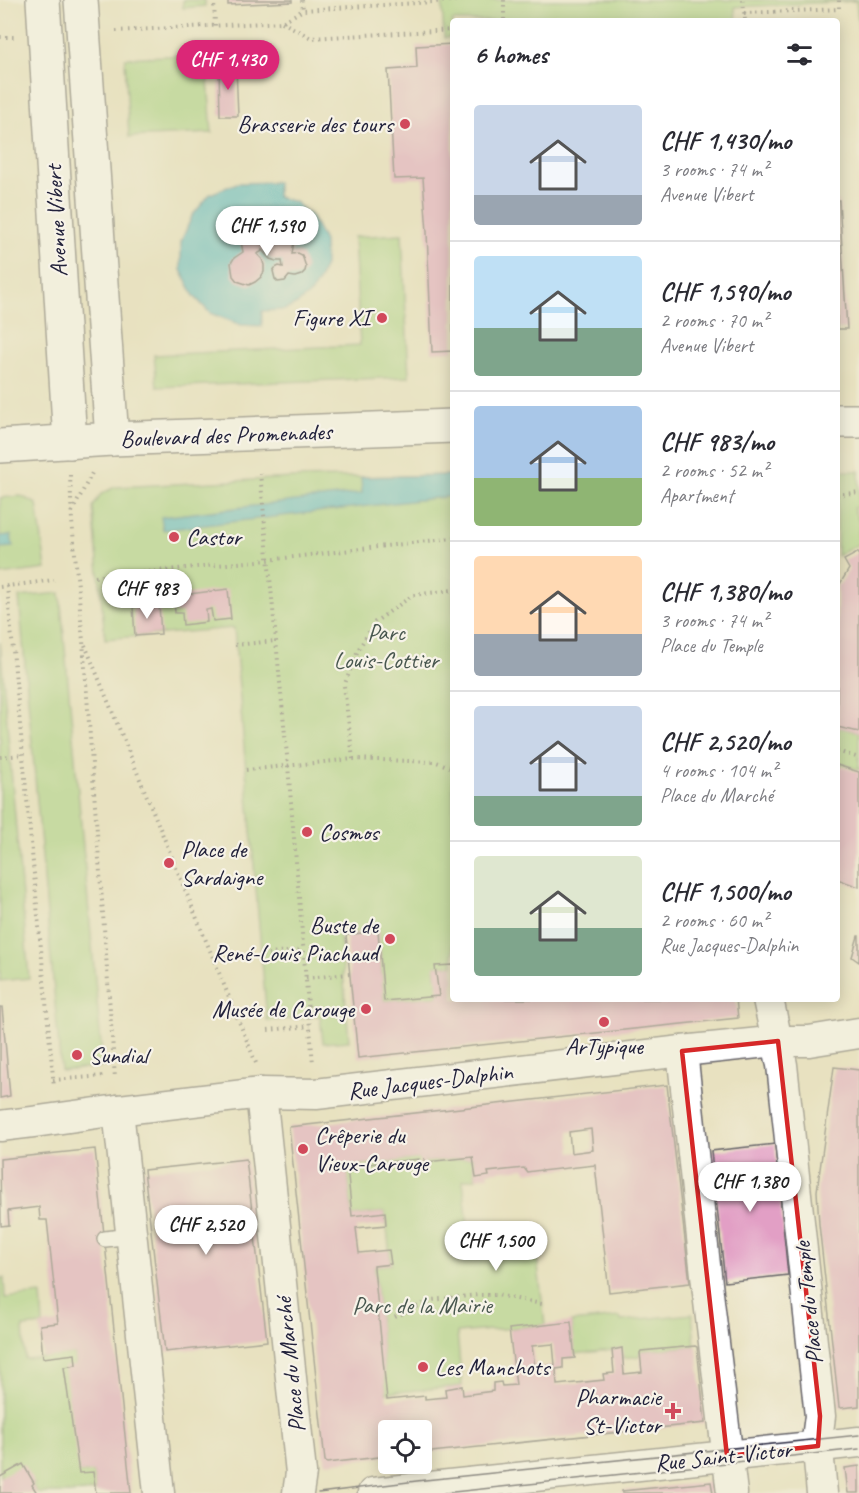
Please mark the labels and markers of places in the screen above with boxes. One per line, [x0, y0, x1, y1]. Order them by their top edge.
pin: CHF 1,430 [159, 40, 297, 91]
place label: Brasserie des tours [237, 109, 395, 139]
marker: Brasserie des tours [398, 117, 412, 131]
pin: CHF 1,590 [198, 206, 336, 257]
place label: Figure XI [293, 303, 375, 333]
marker: Figure XI [375, 311, 389, 325]
place label: Castor [186, 522, 243, 552]
marker: Castor [167, 530, 181, 544]
pin: CHF 983 [92, 569, 202, 620]
place label: Cosmos [319, 817, 380, 847]
marker: Cosmos [300, 825, 314, 839]
place label: Place de Sardaigne [181, 834, 264, 892]
marker: Place de Sardaigne [162, 856, 176, 870]
place label: Buste de René-Louis Piachaud [212, 910, 382, 968]
marker: Buste de René-Louis Piachaud [383, 932, 397, 946]
place label: Musée de Carouge [212, 994, 356, 1024]
marker: Musée de Carouge [359, 1002, 373, 1016]
marker: ArTypique [597, 1015, 611, 1029]
place label: ArTypique [565, 1031, 645, 1061]
place label: Sundial [89, 1040, 152, 1070]
marker: Sundial [70, 1048, 84, 1062]
place label: Crêperie du Vieux-Carouge [315, 1120, 430, 1178]
marker: Crêperie du Vieux-Carouge [296, 1142, 310, 1156]
pin: CHF 1,380 [681, 1162, 819, 1213]
pin: CHF 2,520 [137, 1205, 275, 1256]
pin: CHF 1,500 [427, 1221, 565, 1272]
place label: Les Manchots [435, 1352, 551, 1382]
marker: Les Manchots [416, 1360, 430, 1374]
place label: Pharmacie St-Victor [575, 1382, 663, 1440]
marker: Pharmacie St-Victor [666, 1404, 680, 1418]

